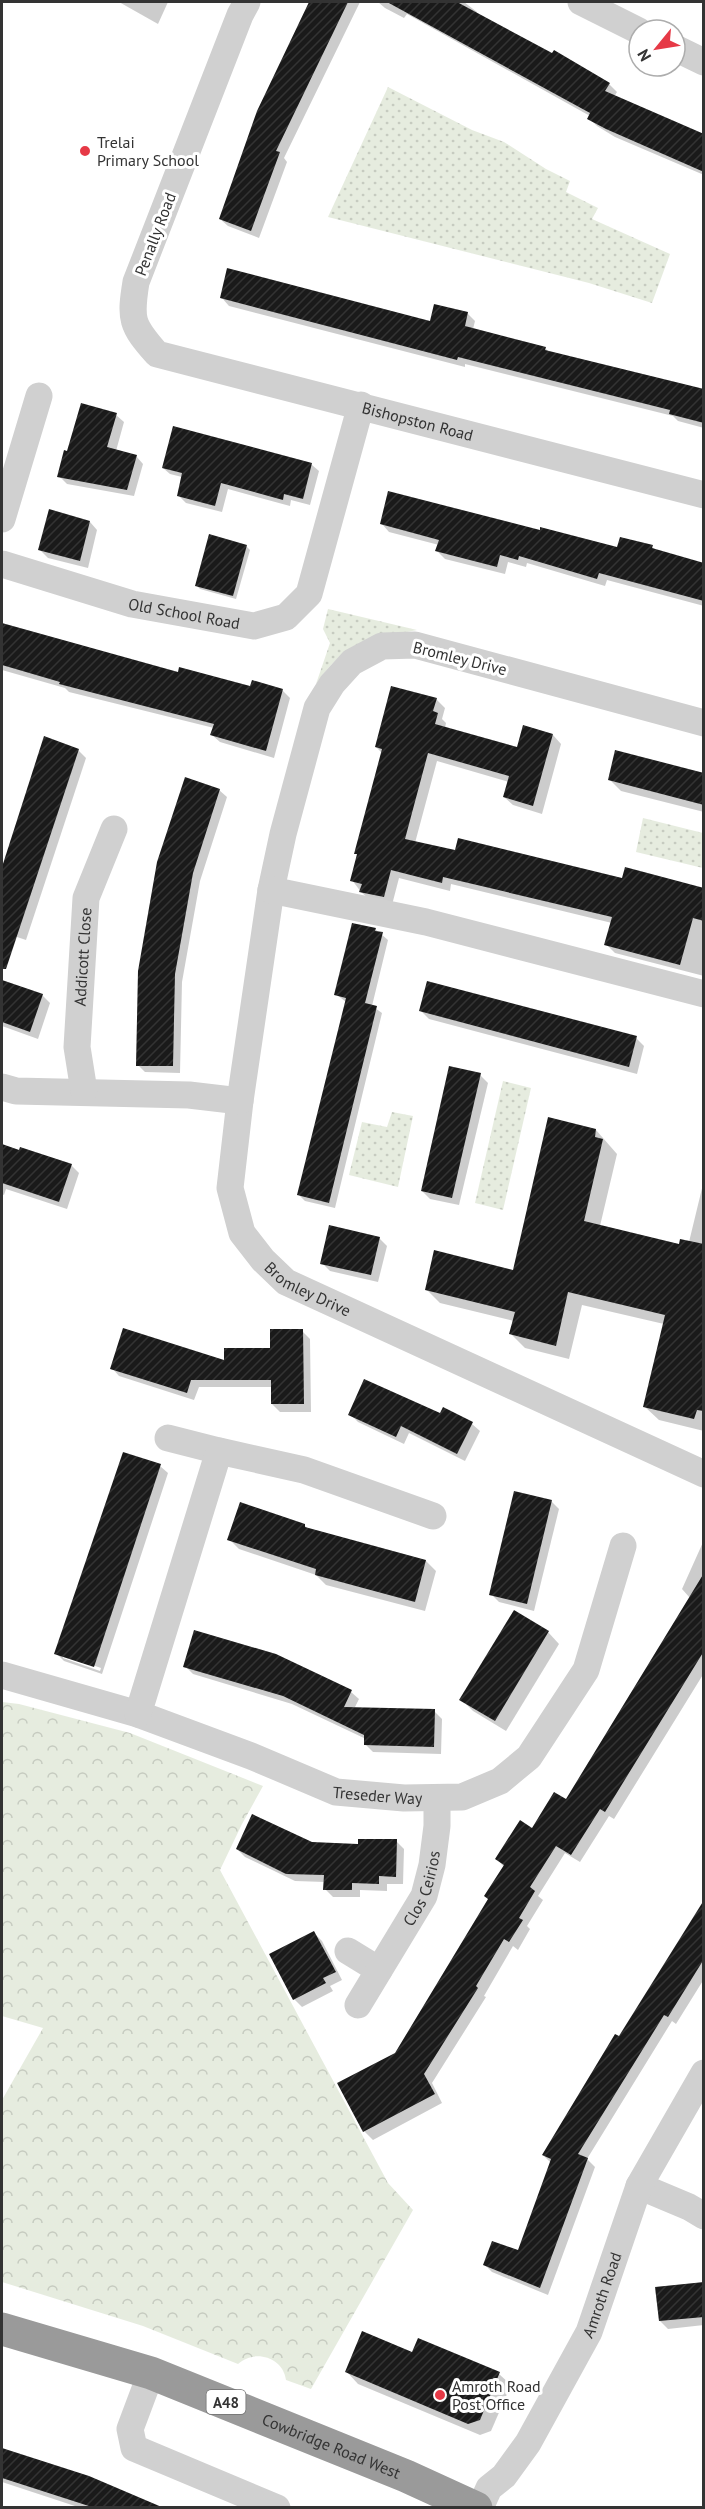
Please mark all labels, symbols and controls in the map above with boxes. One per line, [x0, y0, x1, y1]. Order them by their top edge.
north arrow [627, 18, 687, 78]
text: N [633, 46, 655, 65]
place label: Trelai Primary School [97, 132, 199, 170]
marker: Trelai Primary School [78, 144, 92, 158]
street label: Penally Road [130, 190, 180, 278]
street label: Bishopston Road [360, 397, 475, 445]
street label: Old School Road [127, 594, 242, 633]
street label: Bromley Drive [411, 637, 509, 679]
street label: Addicott Close [69, 907, 95, 1007]
street label: Bromley Drive [261, 1257, 354, 1320]
street label: Treseder Way [332, 1782, 423, 1808]
street label: Clos Ceirios [398, 1849, 444, 1930]
street label: Amroth Road [578, 2249, 626, 2341]
place label: Amroth Road Post Office [452, 2376, 541, 2414]
marker: Amroth Road Post Office [433, 2388, 447, 2402]
road number: A48 [206, 2390, 246, 2414]
street label: Cowbridge Road West [259, 2409, 404, 2483]

